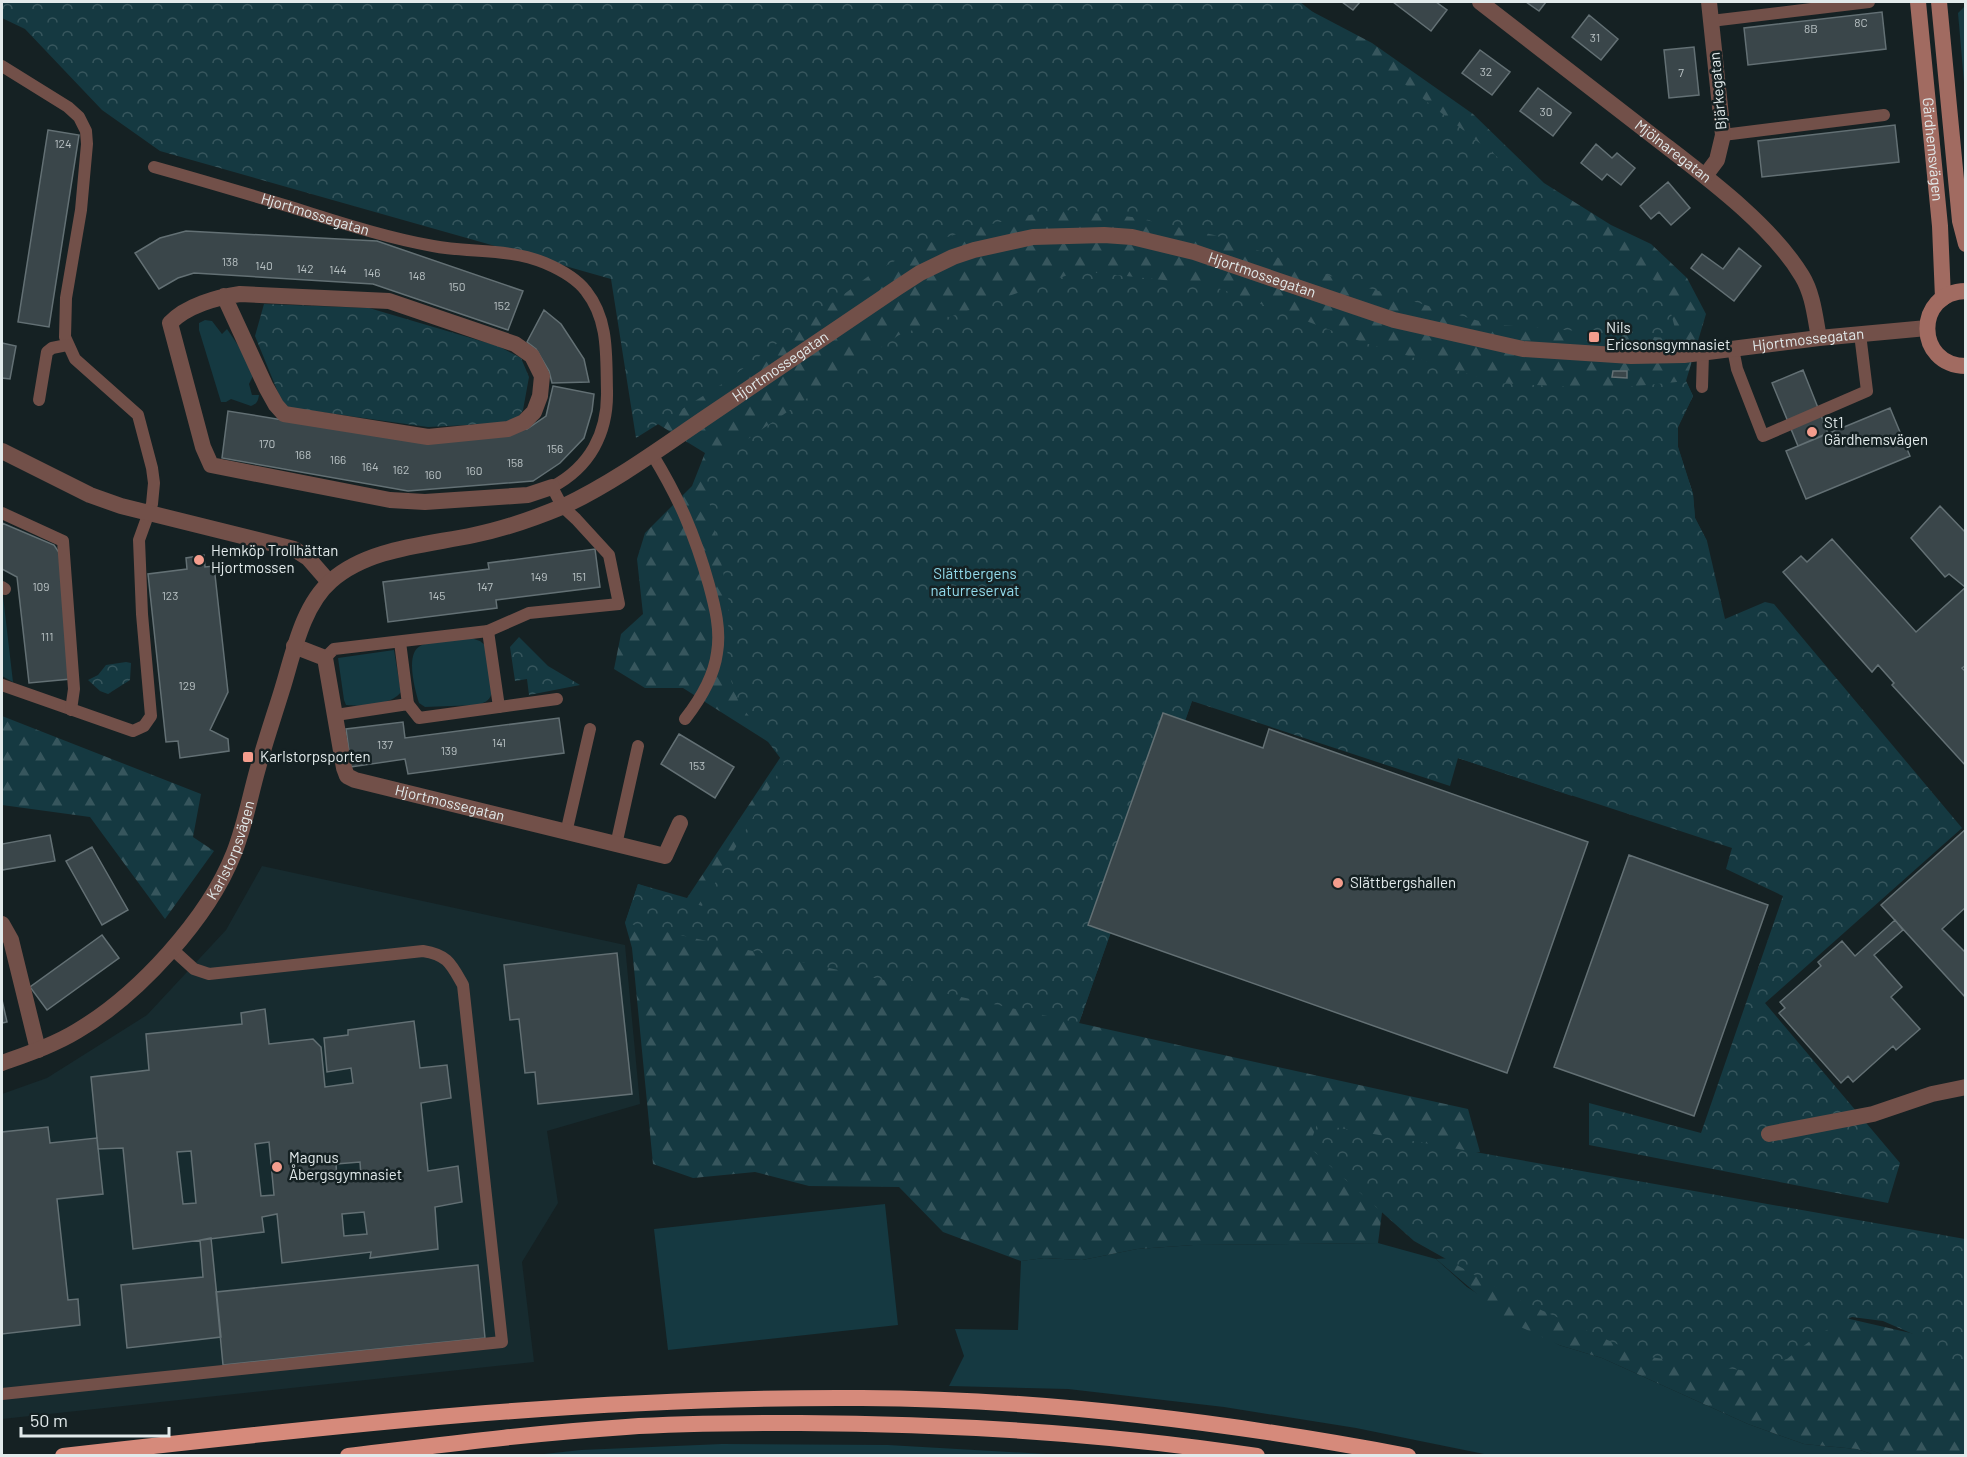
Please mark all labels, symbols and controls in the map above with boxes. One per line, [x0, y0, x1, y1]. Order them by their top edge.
house number: 8C [1854, 15, 1868, 29]
house number: 8B [1804, 21, 1818, 35]
house number: 31 [1590, 30, 1600, 44]
street label: Bjärkegatan [1705, 51, 1729, 131]
house number: 32 [1480, 64, 1492, 78]
house number: 7 [1678, 65, 1684, 79]
street label: Gärdhemsvägen [1919, 96, 1948, 202]
house number: 30 [1540, 104, 1552, 118]
street label: Mjölnaregatan [1632, 115, 1715, 186]
house number: 124 [54, 136, 72, 150]
street label: Hjortmossegatan [259, 189, 372, 239]
street label: Hjortmossegatan [1206, 248, 1318, 301]
house number: 138 [222, 254, 238, 268]
house number: 140 [255, 258, 273, 272]
house number: 142 [296, 261, 314, 275]
house number: 144 [329, 262, 347, 276]
house number: 146 [364, 265, 381, 279]
house number: 148 [408, 268, 426, 282]
house number: 150 [448, 279, 466, 293]
house number: 152 [494, 298, 510, 312]
place label: Nils Ericsonsgymnasiet [1606, 318, 1730, 353]
street label: Hjortmossegatan [1751, 324, 1865, 354]
street label: Hjortmossegatan [728, 327, 831, 405]
marker: Nils Ericsonsgymnasiet [1587, 330, 1601, 344]
place label: St1 Gärdhemsvägen [1824, 413, 1928, 448]
marker: St1 Gärdhemsvägen [1805, 425, 1819, 439]
house number: 170 [259, 436, 275, 450]
house number: 156 [547, 441, 563, 455]
house number: 168 [295, 447, 311, 461]
house number: 166 [330, 452, 346, 466]
house number: 158 [507, 455, 523, 469]
house number: 164 [362, 459, 379, 473]
house number: 162 [393, 462, 409, 476]
house number: 160 [465, 463, 483, 477]
house number: 160 [424, 467, 442, 481]
place label: Hemköp Trollhättan Hjortmossen [211, 541, 338, 576]
marker: Hemköp Trollhättan Hjortmossen [192, 553, 206, 567]
park label: Slättbergens naturreservat [930, 564, 1020, 599]
house number: 149 [530, 569, 548, 583]
house number: 151 [572, 569, 586, 583]
house number: 109 [32, 579, 50, 593]
house number: 147 [477, 579, 493, 593]
house number: 123 [162, 588, 178, 602]
house number: 145 [429, 588, 445, 602]
house number: 111 [41, 629, 53, 643]
house number: 129 [179, 678, 195, 692]
house number: 141 [492, 735, 506, 749]
house number: 137 [377, 737, 393, 751]
house number: 139 [441, 743, 457, 757]
place label: Karlstorpsporten [260, 747, 371, 765]
marker: Karlstorpsporten [241, 750, 255, 764]
house number: 153 [689, 758, 705, 772]
street label: Hjortmossegatan [393, 780, 507, 824]
street label: Karlstorpsvägen [202, 799, 257, 903]
place label: Slättbergshallen [1350, 873, 1456, 891]
marker: Slättbergshallen [1331, 876, 1345, 890]
place label: Magnus Åbergsgymnasiet [289, 1148, 402, 1183]
marker: Magnus Åbergsgymnasiet [270, 1160, 284, 1174]
scale bar [21, 1400, 170, 1438]
text: 50 m [30, 1409, 68, 1431]

